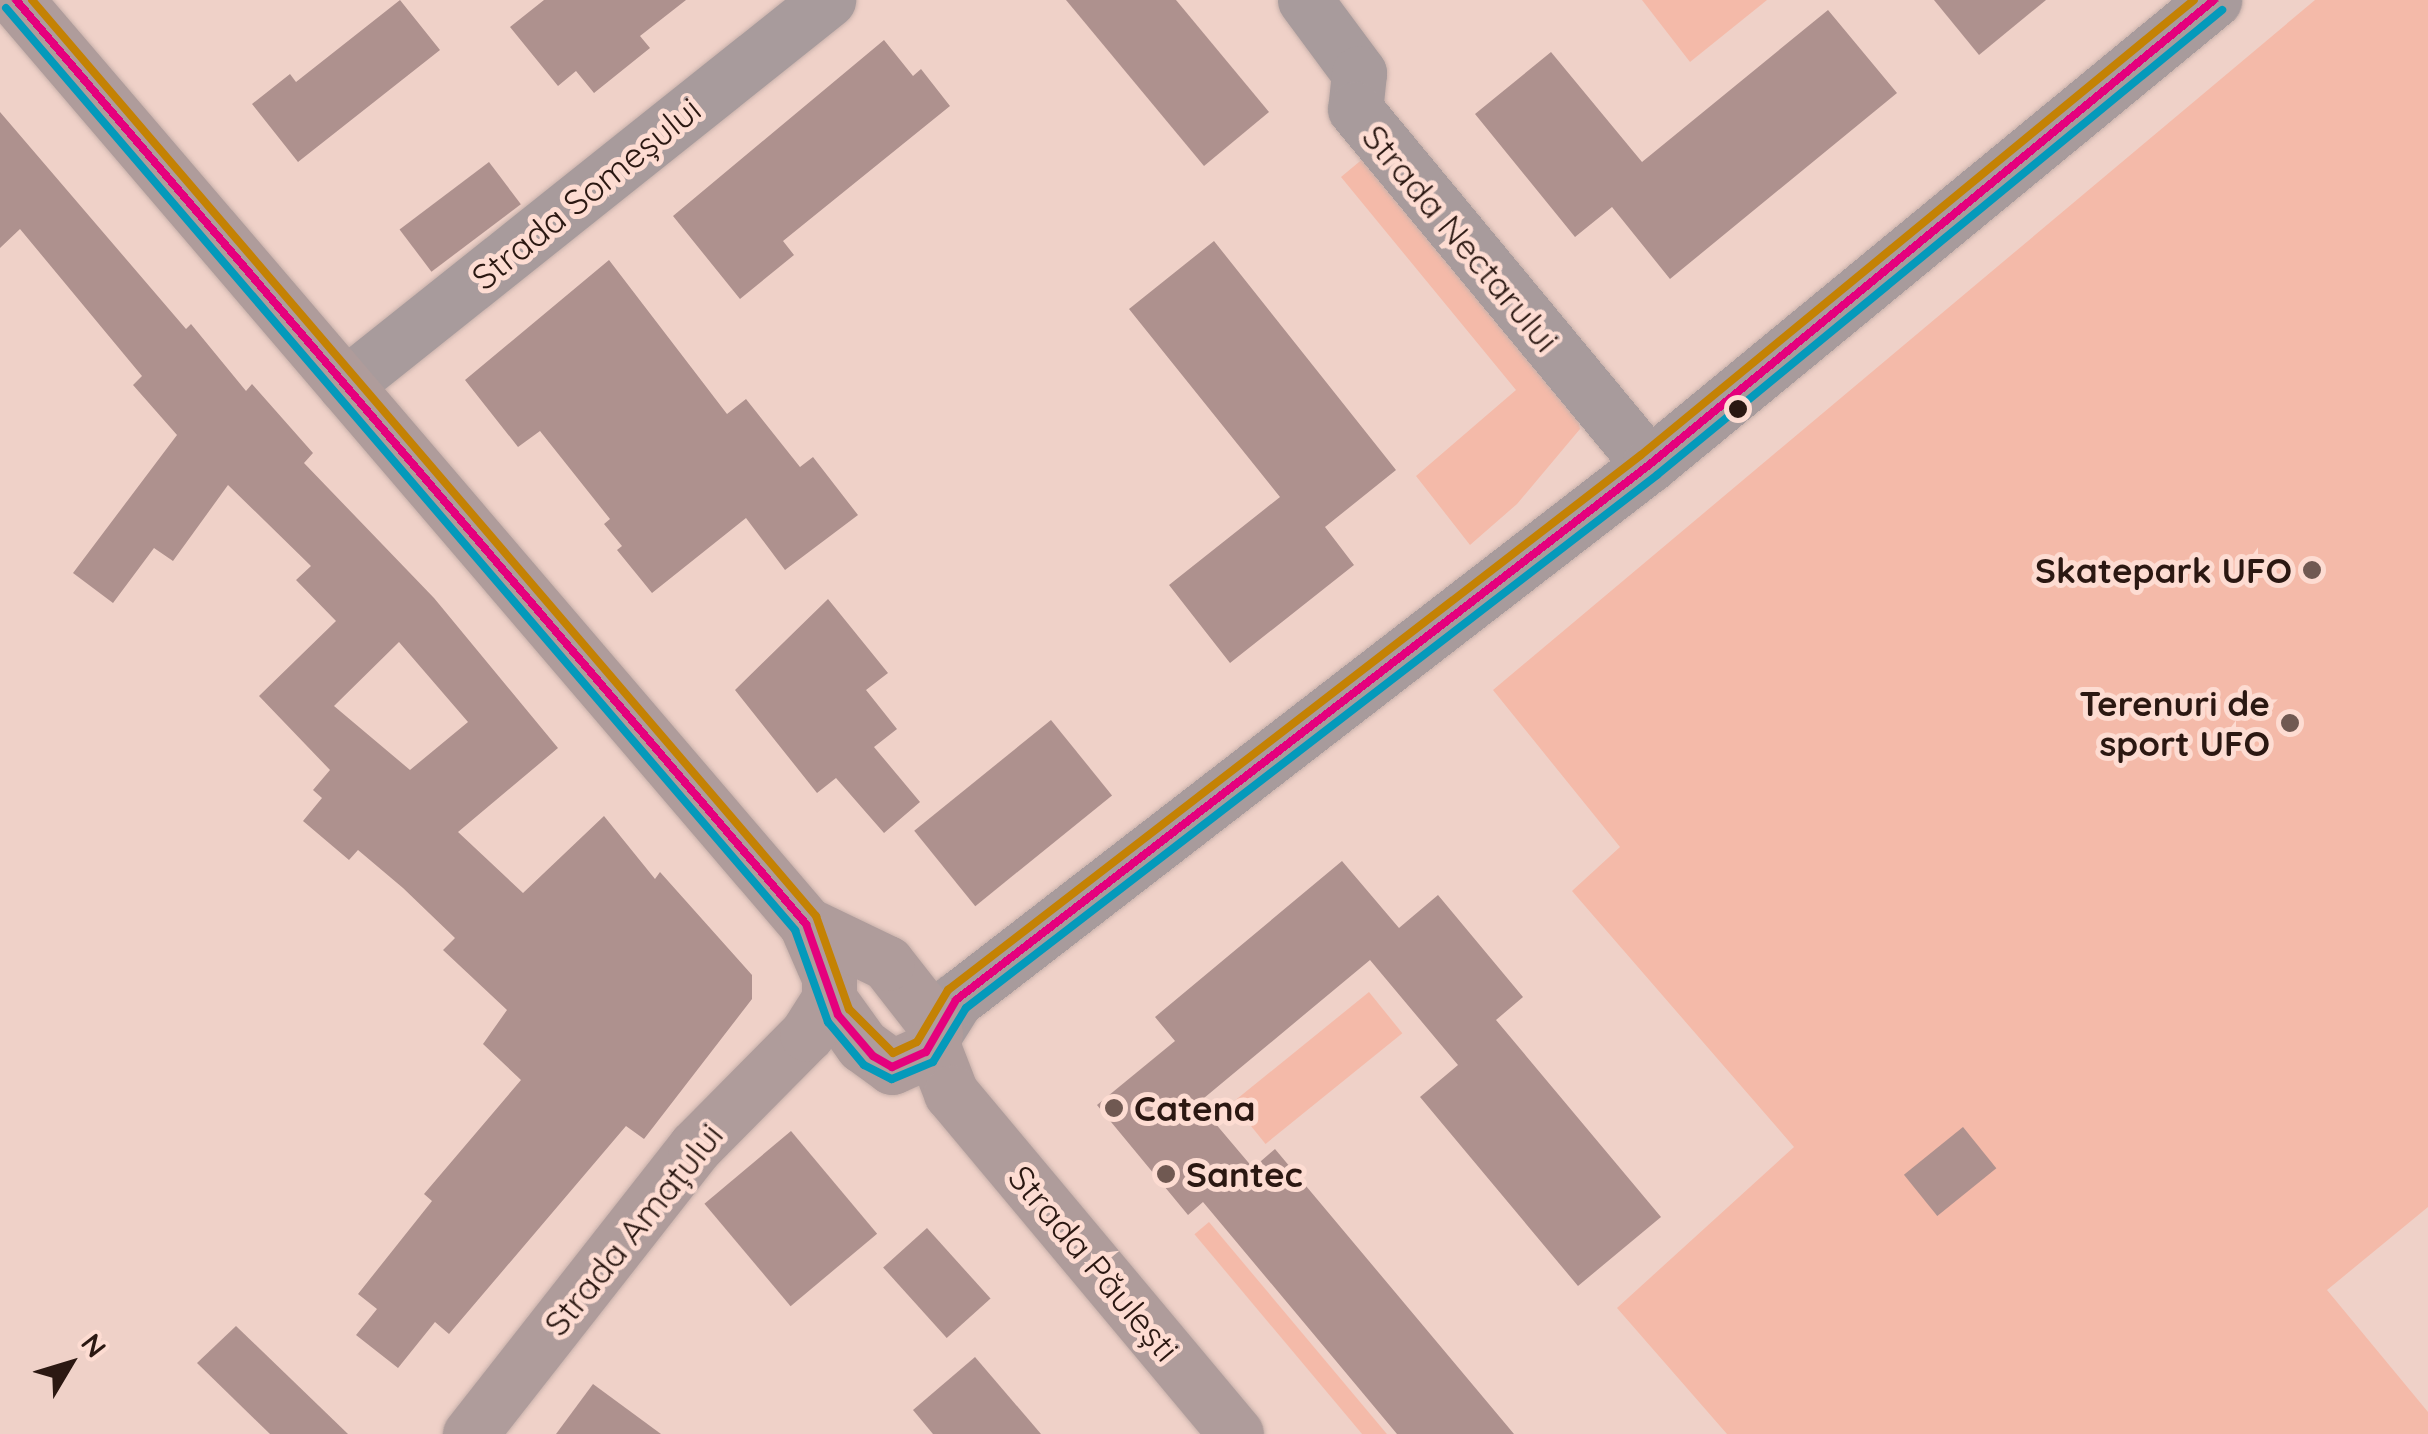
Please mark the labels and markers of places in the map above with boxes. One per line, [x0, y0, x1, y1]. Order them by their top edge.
unlabelled marker [1728, 399, 1748, 419]
place label: Skatepark UFO [2035, 549, 2292, 591]
marker: Skatepark UFO [2301, 559, 2323, 581]
place label: Terenuri de sport UFO [2079, 682, 2270, 764]
marker: Terenuri de sport UFO [2279, 712, 2301, 734]
place label: Catena [1134, 1087, 1256, 1129]
marker: Catena [1103, 1097, 1125, 1119]
place label: Santec [1186, 1153, 1303, 1195]
marker: Santec [1155, 1163, 1177, 1185]

